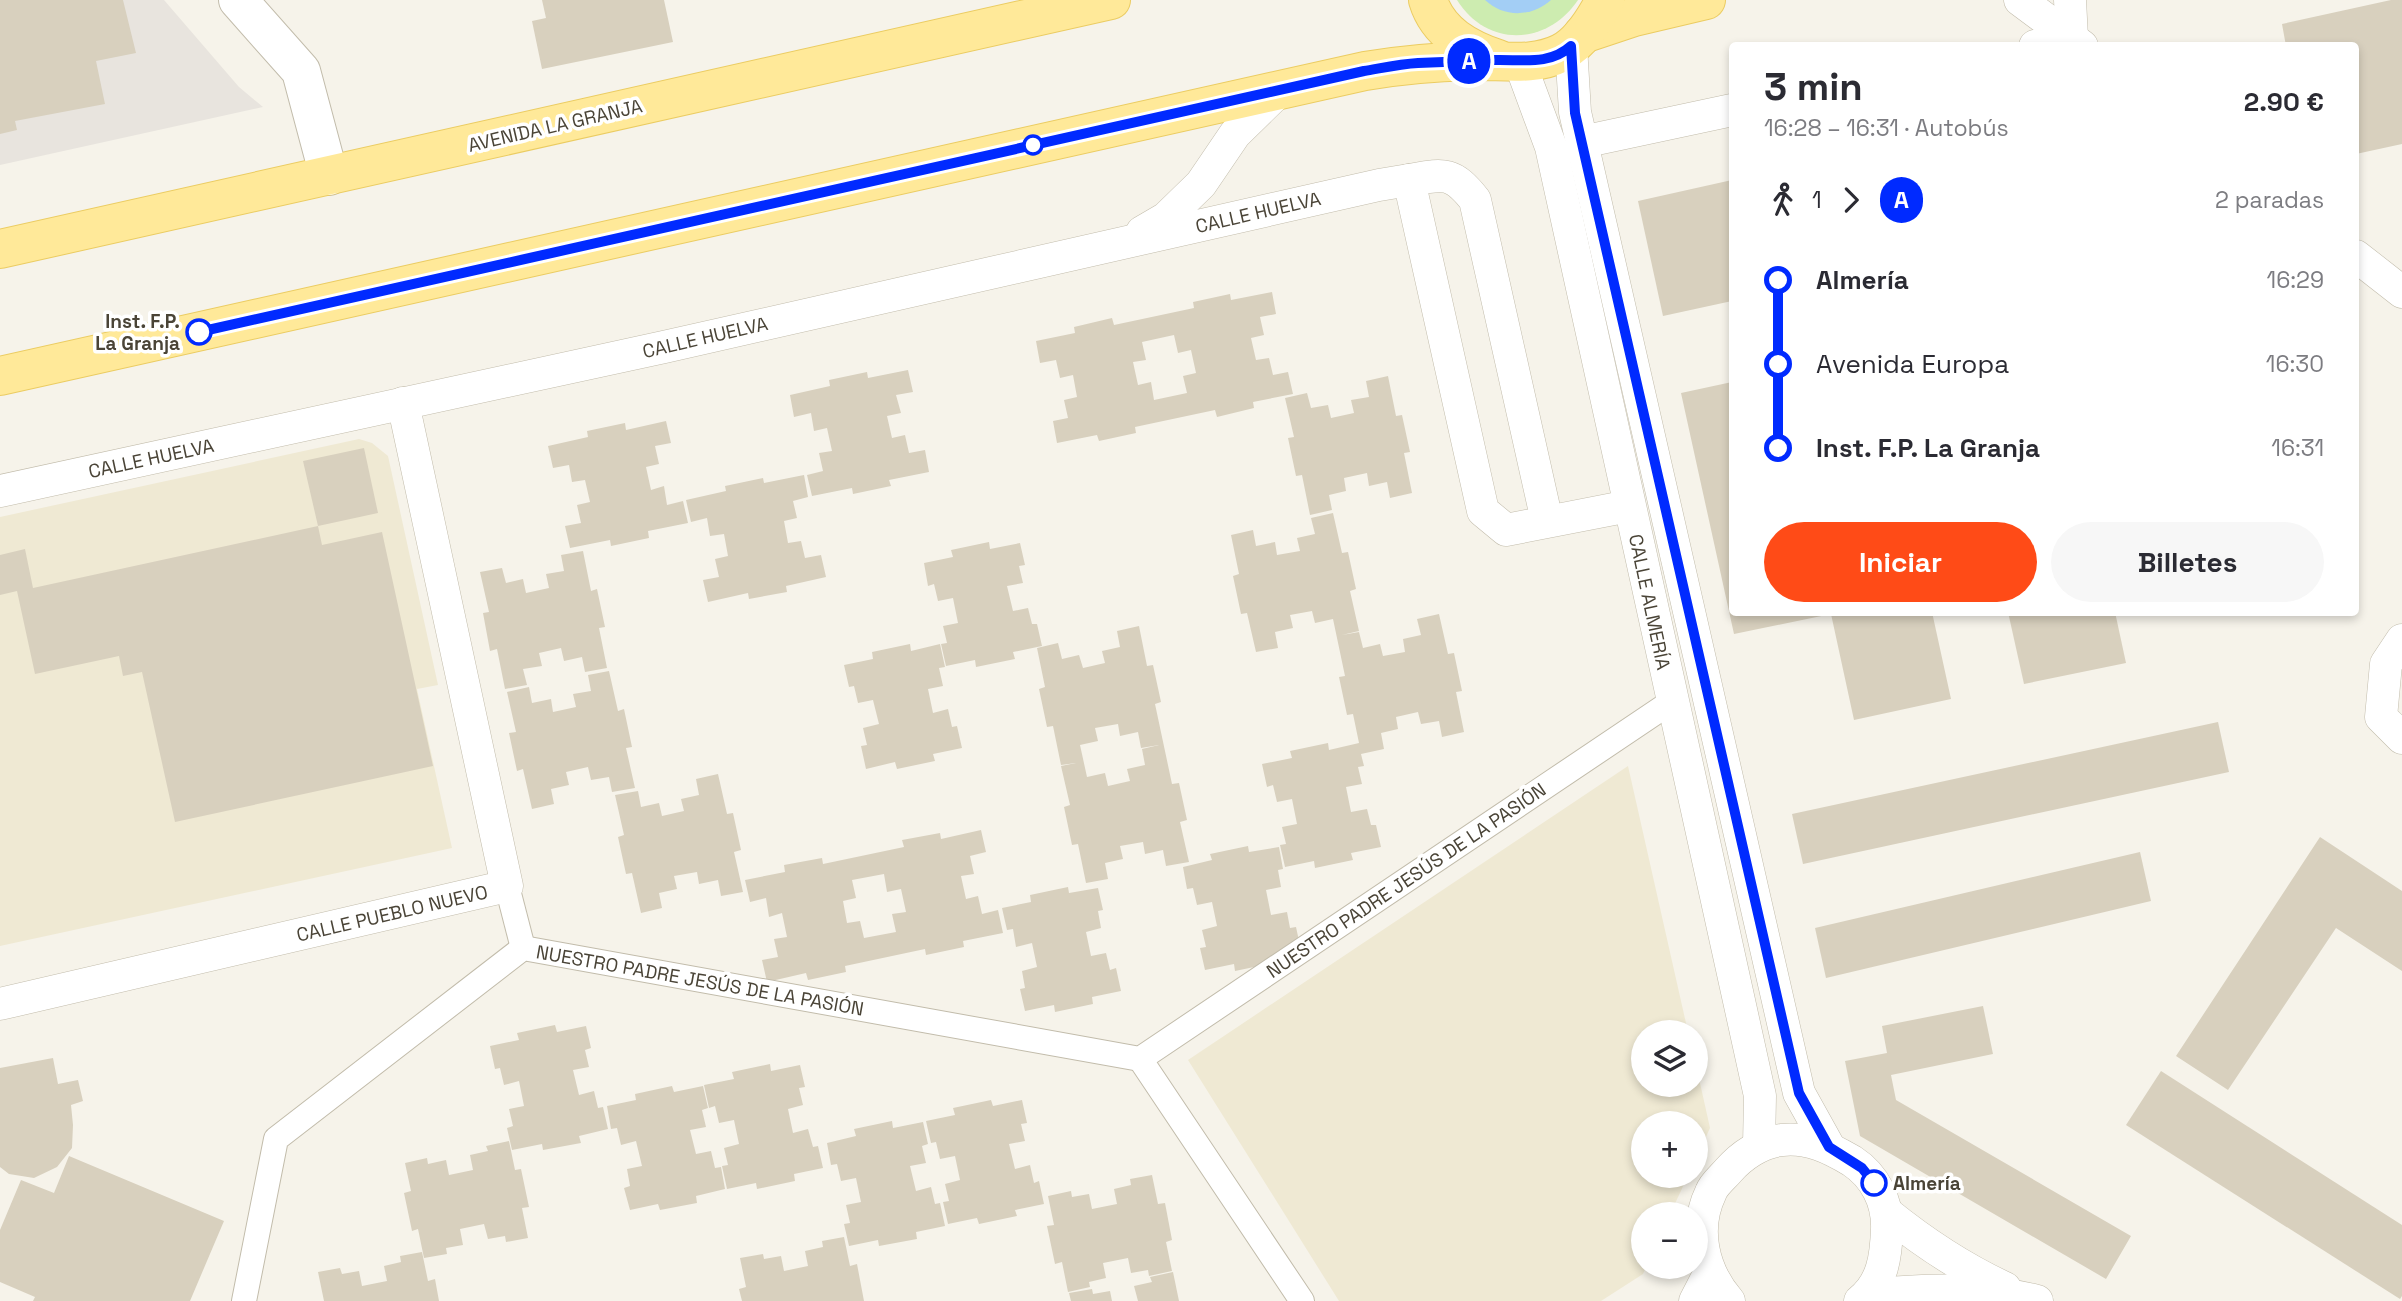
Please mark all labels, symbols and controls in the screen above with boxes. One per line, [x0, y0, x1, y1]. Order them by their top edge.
line badge: A [1446, 38, 1492, 84]
text: A [1461, 45, 1477, 76]
text: 3 min [1764, 63, 1863, 111]
text: 2.90 € [2244, 85, 2324, 119]
street label: AVENIDA LA GRANJA [465, 93, 645, 158]
text: 16:28 – 16:31 · Autobús [1764, 113, 2009, 143]
unlabelled marker [1023, 135, 1043, 155]
icon: walk [1764, 181, 1802, 219]
icon: forward [1832, 181, 1870, 219]
text: A [1894, 184, 1909, 215]
text: 1 [1812, 185, 1822, 215]
text: 2 paradas [2215, 185, 2324, 215]
street label: CALLE HUELVA [1193, 186, 1323, 239]
text: Almería [1816, 263, 1909, 297]
text: 16:29 [2267, 265, 2324, 295]
place label: Inst. F.P. La Granja [95, 309, 180, 356]
street label: CALLE HUELVA [640, 311, 770, 364]
marker: Inst. F.P. La Granja [186, 319, 212, 345]
text: Avenida Europa [1816, 347, 2009, 381]
text: 16:30 [2266, 349, 2324, 379]
text: Inst. F.P. La Granja [1816, 431, 2040, 465]
street label: CALLE HUELVA [86, 433, 216, 484]
text: 16:31 [2271, 433, 2324, 463]
button: Iniciar [1764, 522, 2037, 602]
button: Billetes [2051, 522, 2324, 602]
street label: CALLE ALMERÍA [1623, 532, 1676, 672]
street label: NUESTRO PADRE JESÚS DE LA PASIÓN [1262, 777, 1551, 984]
street label: CALLE PUEBLO NUEVO [294, 879, 490, 948]
street label: NUESTRO PADRE JESÚS DE LA PASIÓN [534, 939, 866, 1022]
map controls [1631, 1020, 1708, 1279]
button: layers [1631, 1020, 1708, 1097]
button: + [1631, 1111, 1708, 1188]
marker: Almería [1861, 1170, 1887, 1196]
place label: Almería [1893, 1171, 1961, 1196]
button: − [1631, 1202, 1708, 1279]

